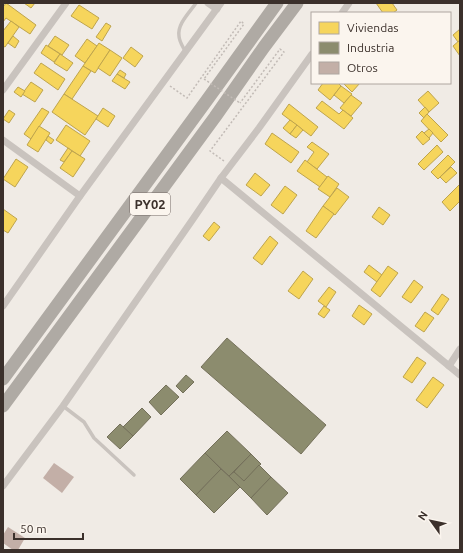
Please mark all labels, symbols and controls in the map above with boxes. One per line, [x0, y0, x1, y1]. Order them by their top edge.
legend [311, 12, 451, 84]
text: Viviendas [347, 21, 399, 34]
text: Industria [347, 41, 394, 54]
text: Otros [347, 61, 378, 74]
road number: PY02 [130, 193, 170, 215]
north arrow [411, 501, 451, 541]
text: N [415, 509, 430, 522]
scale bar [14, 515, 83, 541]
text: 50 m [20, 522, 47, 535]

